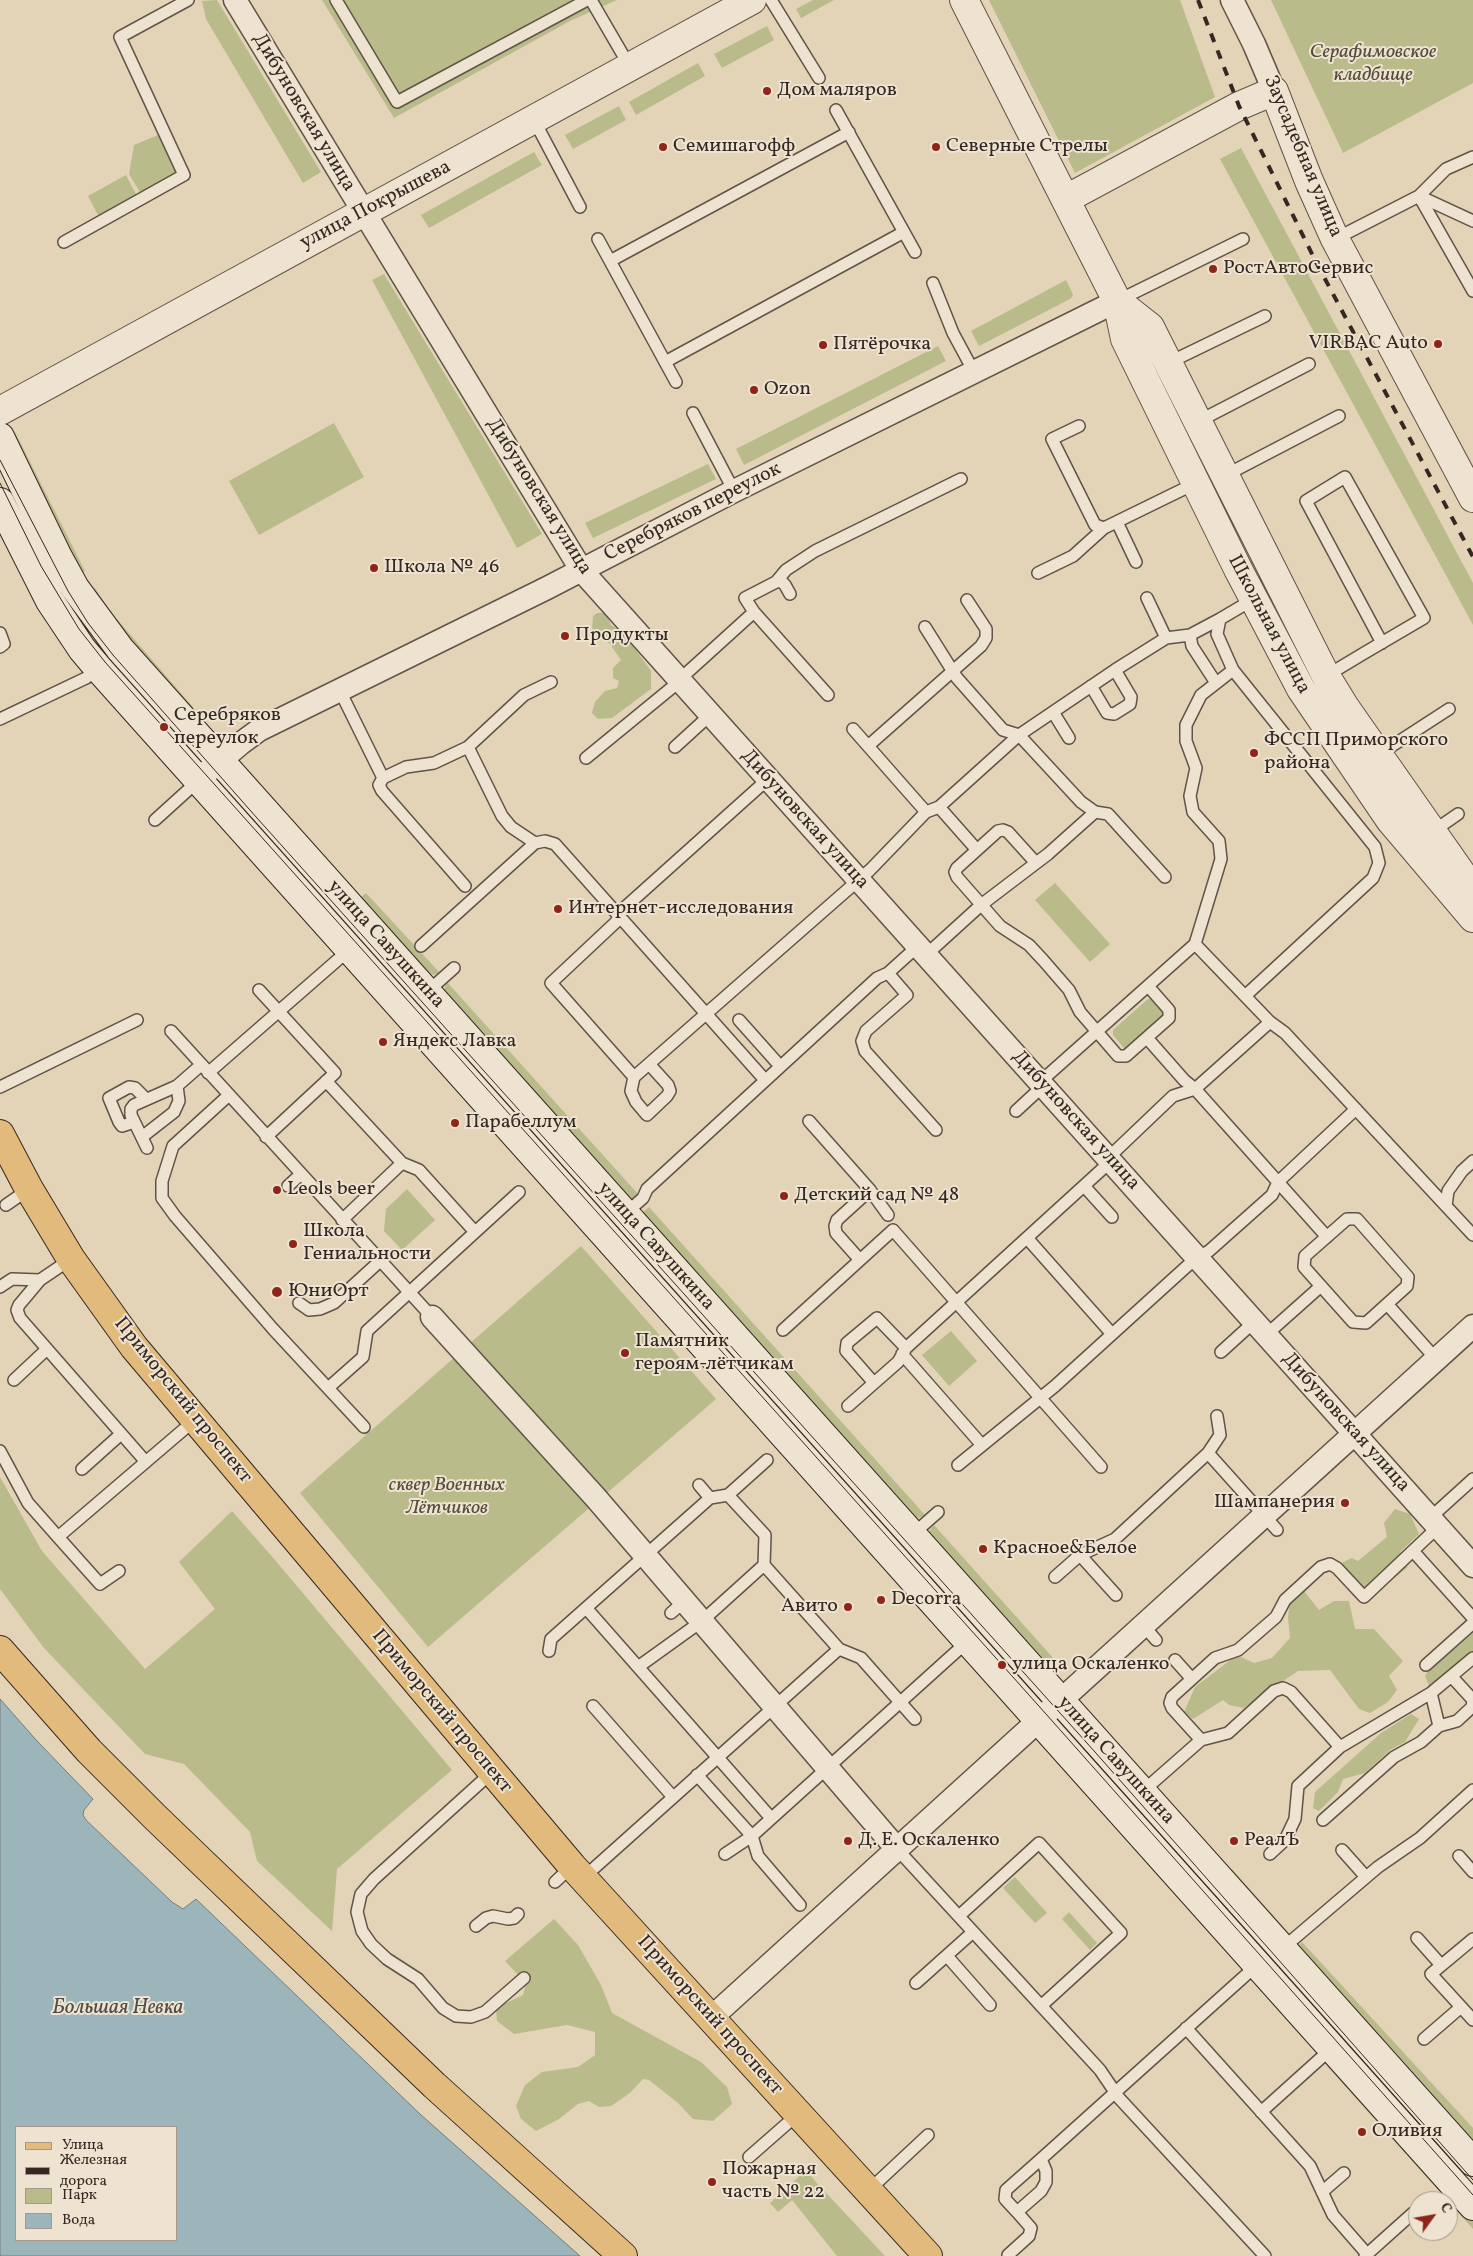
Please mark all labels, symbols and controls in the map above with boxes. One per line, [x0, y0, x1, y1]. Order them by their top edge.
street label: Дибуновская улица [246, 29, 360, 197]
park label: Серафимовское кладбище [1310, 41, 1436, 88]
street label: Заусадебная улица [1257, 72, 1347, 242]
place label: Дом маляров [777, 79, 897, 103]
marker: Дом маляров [761, 85, 773, 97]
place label: Семишагофф [673, 135, 795, 159]
place label: Северные Стрелы [946, 135, 1108, 159]
marker: Семишагофф [657, 141, 669, 153]
marker: Северные Стрелы [930, 141, 942, 153]
street label: улица Покрышева [296, 156, 456, 256]
place label: РостАвтоСервис [1223, 257, 1373, 281]
marker: РостАвтоСервис [1207, 263, 1219, 275]
place label: VIRBAC Auto [1309, 332, 1428, 356]
place label: Пятёрочка [833, 333, 931, 357]
marker: VIRBAC Auto [1432, 338, 1444, 350]
marker: Пятёрочка [817, 339, 829, 351]
place label: Ozon [764, 378, 811, 402]
marker: Ozon [748, 384, 760, 396]
street label: Дибуновская улица [480, 414, 596, 580]
street label: Серебряков переулок [601, 458, 785, 568]
street label: Школьная улица [1221, 551, 1315, 699]
place label: Школа № 46 [384, 556, 499, 580]
marker: Школа № 46 [368, 562, 380, 574]
place label: Продукты [575, 624, 669, 648]
marker: Продукты [559, 630, 571, 642]
place label: Серебряков переулок [174, 704, 281, 751]
marker: Серебряков переулок [158, 721, 170, 733]
place label: ФССП Приморского района [1264, 729, 1448, 776]
street label: Дибуновская улица [735, 745, 873, 895]
marker: ФССП Приморского района [1248, 747, 1260, 759]
street label: улица Савушкина [321, 876, 449, 1014]
place label: Интернет-исследования [568, 897, 793, 921]
marker: Интернет-исследования [552, 903, 564, 915]
place label: Яндекс Лавка [393, 1030, 516, 1054]
marker: Яндекс Лавка [377, 1036, 389, 1048]
street label: Дибуновская улица [1006, 1046, 1144, 1196]
place label: Парабеллум [465, 1111, 576, 1135]
marker: Парабеллум [449, 1117, 461, 1129]
place label: Leols beer [287, 1178, 375, 1202]
street label: улица Савушкина [591, 1178, 719, 1316]
marker: Leols beer [271, 1184, 283, 1196]
place label: Детский сад № 48 [794, 1184, 959, 1208]
marker: Детский сад № 48 [778, 1190, 790, 1202]
place label: Школа Гениальности [303, 1220, 431, 1267]
marker: Школа Гениальности [287, 1238, 299, 1250]
place label: ЮниОрт [288, 1280, 369, 1304]
marker: ЮниОрт [270, 1285, 284, 1299]
street label: Приморский проспект [108, 1313, 256, 1489]
place label: Памятник героям-лётчикам [635, 1330, 794, 1377]
marker: Памятник героям-лётчикам [619, 1347, 631, 1359]
street label: Дибуновская улица [1276, 1348, 1414, 1498]
park label: сквер Военных Лётчиков [389, 1474, 505, 1521]
place label: Шампанерия [1214, 1491, 1335, 1515]
marker: Шампанерия [1339, 1497, 1351, 1509]
place label: Красное&Белое [993, 1537, 1137, 1561]
marker: Красное&Белое [977, 1543, 989, 1555]
place label: Decorra [891, 1588, 961, 1612]
marker: Decorra [875, 1594, 887, 1606]
place label: Авито [781, 1595, 838, 1619]
marker: Авито [842, 1601, 854, 1613]
street label: Приморский проспект [365, 1625, 517, 1799]
place label: улица Оскаленко [1012, 1653, 1169, 1677]
marker: улица Оскаленко [996, 1659, 1008, 1671]
street label: улица Савушкина [1051, 1692, 1179, 1830]
place label: Д. Е. Оскаленко [858, 1829, 1000, 1853]
place label: РеалЪ [1244, 1829, 1300, 1853]
marker: Д. Е. Оскаленко [842, 1835, 854, 1847]
marker: РеалЪ [1228, 1835, 1240, 1847]
street label: Приморский проспект [631, 1931, 787, 2101]
water label: Большая Невка [52, 1996, 184, 2022]
place label: Оливия [1372, 2120, 1442, 2144]
legend [15, 2126, 178, 2241]
marker: Оливия [1356, 2126, 1368, 2138]
text: Улица [62, 2135, 104, 2156]
text: Железная дорога [60, 2150, 127, 2192]
place label: Пожарная часть № 22 [722, 2158, 825, 2205]
marker: Пожарная часть № 22 [706, 2176, 718, 2188]
text: Парк [62, 2185, 97, 2206]
north arrow [1408, 2191, 1458, 2241]
text: С [1435, 2199, 1456, 2217]
text: Вода [62, 2210, 95, 2231]

